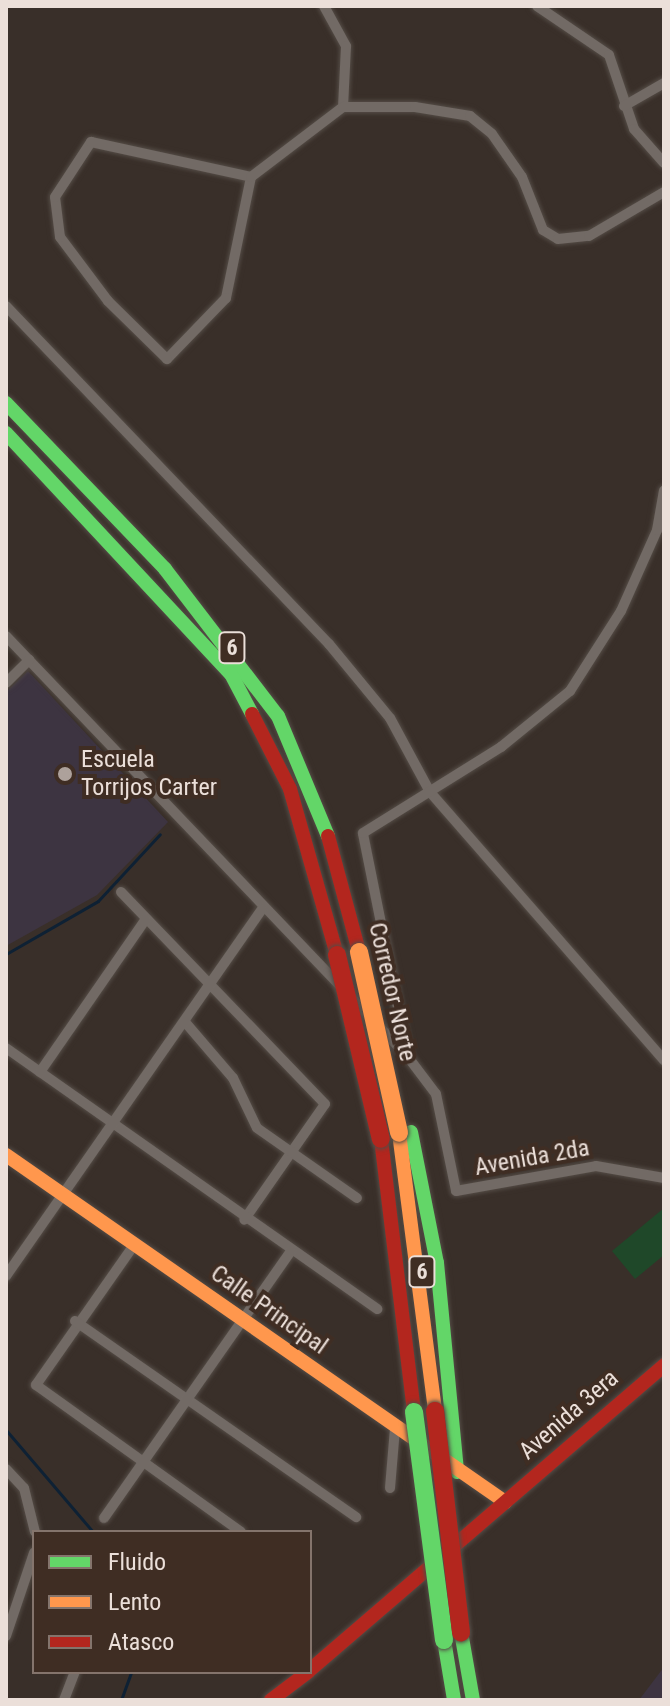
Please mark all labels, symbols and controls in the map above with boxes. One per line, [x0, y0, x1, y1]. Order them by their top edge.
road number: 6 [218, 630, 246, 666]
place label: Escuela Torrijos Carter [81, 746, 217, 802]
marker: Escuela Torrijos Carter [56, 765, 74, 783]
street label: Corredor Norte [362, 920, 422, 1064]
street label: Avenida 2da [472, 1134, 592, 1182]
road number: 6 [408, 1254, 436, 1290]
street label: Calle Principal [205, 1259, 333, 1361]
street label: Avenida 3era [513, 1364, 625, 1466]
legend [32, 1530, 312, 1674]
text: Fluido [108, 1548, 166, 1576]
text: Lento [108, 1588, 161, 1616]
text: Atasco [108, 1628, 174, 1656]

